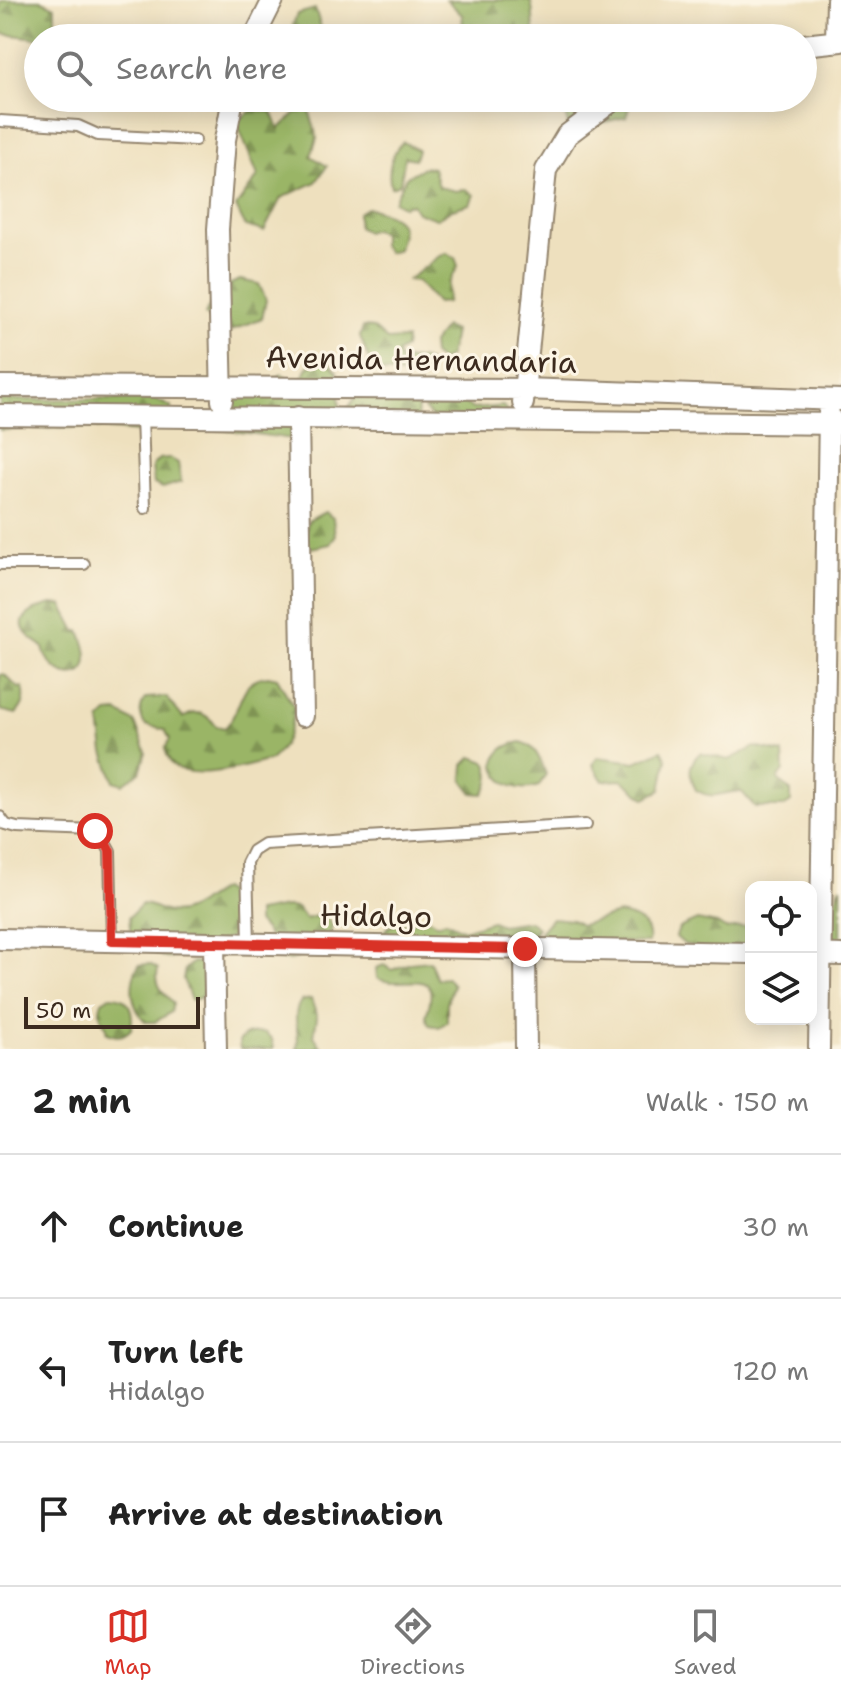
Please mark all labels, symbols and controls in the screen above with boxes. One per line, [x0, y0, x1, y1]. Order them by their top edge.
search box [24, 24, 817, 112]
icon: search [52, 46, 96, 90]
text: Search here [116, 48, 287, 89]
street label: Avenida Hernandaria [265, 336, 577, 383]
route start [77, 813, 113, 849]
map controls [745, 881, 817, 1025]
button: locate [745, 881, 817, 953]
street label: Hidalgo [320, 894, 432, 937]
route end [507, 931, 543, 967]
button: layers [745, 953, 817, 1025]
scale bar [24, 993, 200, 1029]
text: 50 m [36, 996, 91, 1025]
text: 2 min [32, 1078, 131, 1124]
text: Walk · 150 m [646, 1084, 809, 1119]
icon: ahead [32, 1204, 76, 1248]
text: Continue [108, 1206, 244, 1247]
text: 30 m [742, 1209, 809, 1244]
text: Turn left [108, 1332, 243, 1373]
icon: left [32, 1348, 76, 1392]
text: 120 m [733, 1353, 809, 1388]
text: Hidalgo [108, 1373, 205, 1408]
icon: arrive [32, 1492, 76, 1536]
text: Arrive at destination [108, 1494, 443, 1535]
tab: Map [104, 1604, 152, 1681]
tab: Directions [360, 1604, 465, 1681]
tab: Saved [674, 1604, 737, 1681]

